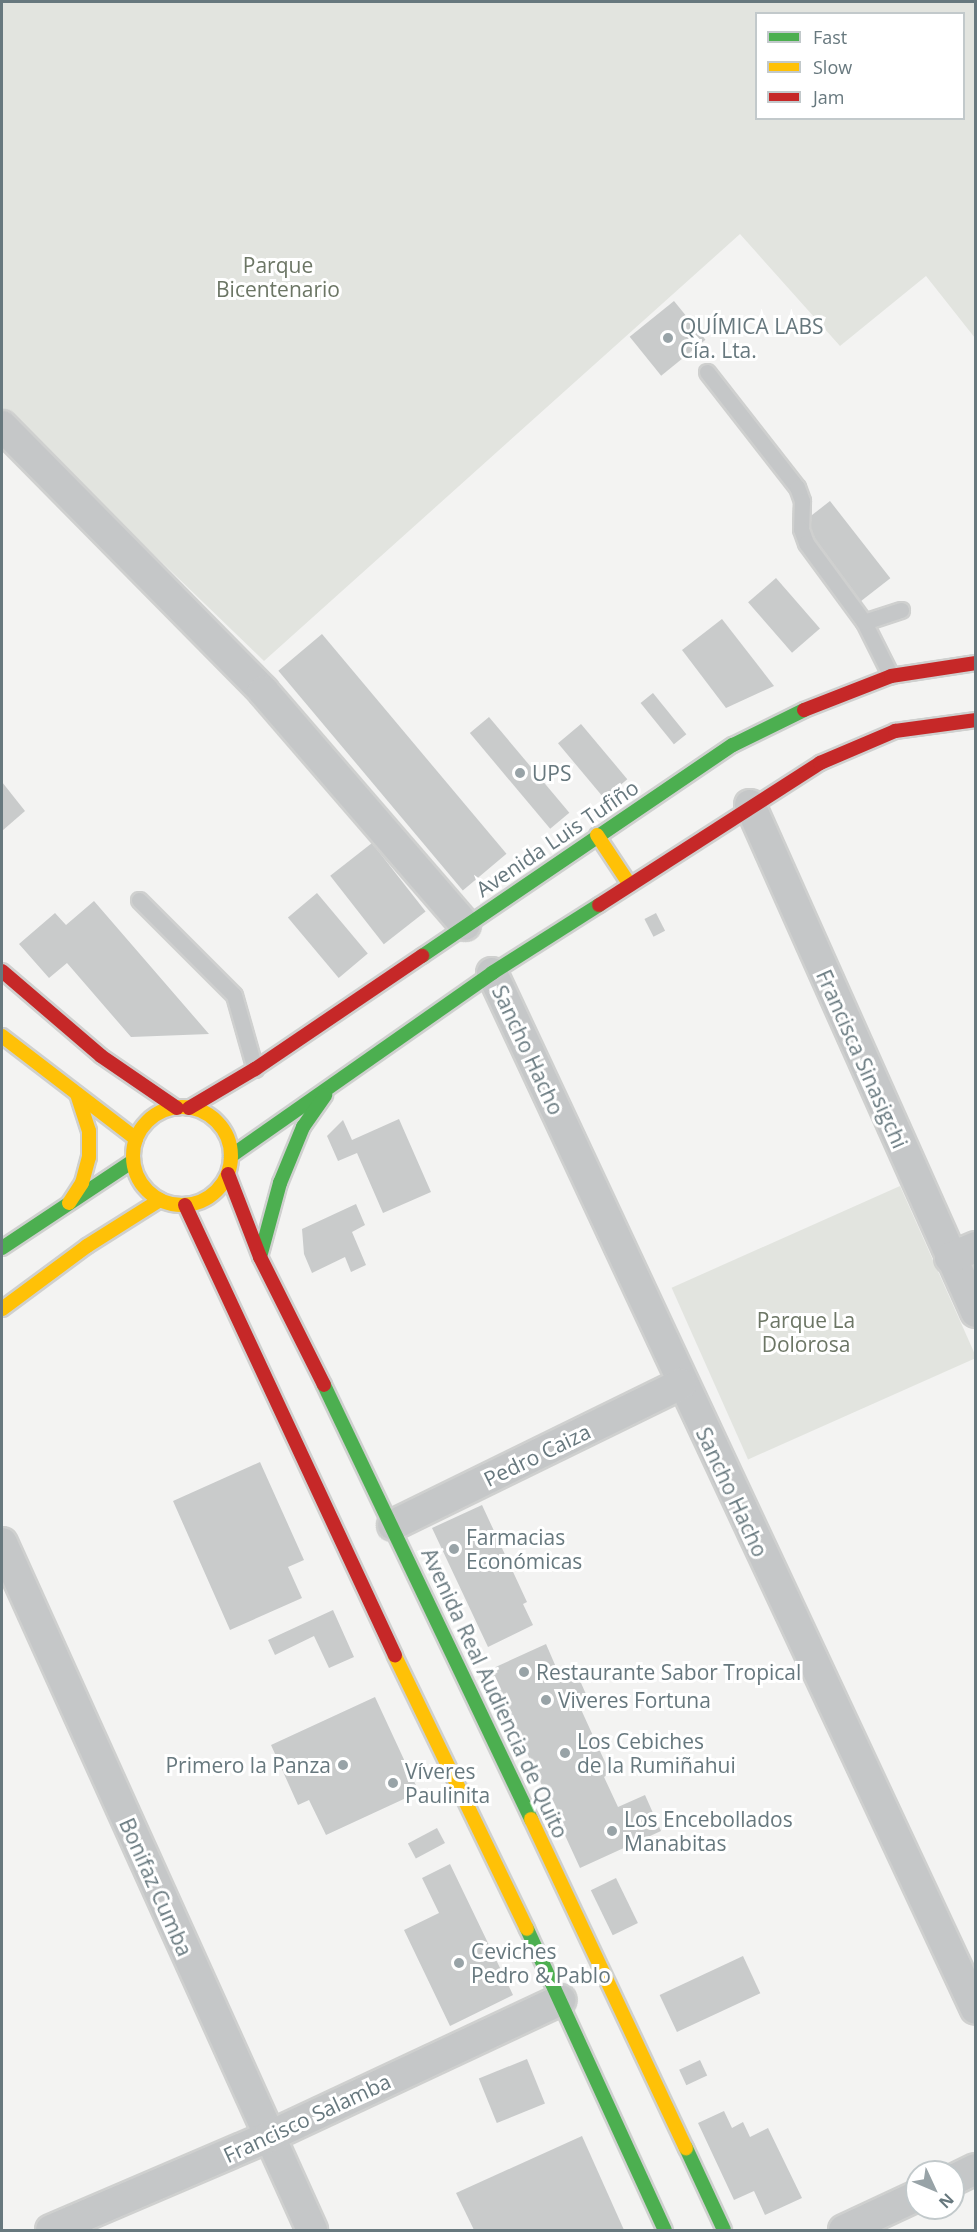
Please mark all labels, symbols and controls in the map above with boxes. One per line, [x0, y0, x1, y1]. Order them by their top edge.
legend [755, 12, 965, 120]
text: Fast [813, 25, 847, 49]
text: Slow [813, 55, 852, 79]
text: Jam [813, 85, 845, 109]
park label: Parque Bicentenario [216, 252, 340, 302]
place label: QUÍMICA LABS Cía. Lta. [680, 313, 824, 363]
marker: QUÍMICA LABS Cía. Lta. [661, 331, 675, 345]
place label: UPS [532, 760, 571, 786]
marker: UPS [513, 766, 527, 780]
street label: Avenida Luis Tufiño [471, 774, 643, 902]
street label: Francisca Sinasigchi [811, 966, 913, 1152]
street label: Sancho Hacho [487, 981, 569, 1119]
park label: Parque La Dolorosa [757, 1307, 855, 1357]
street label: Pedro Caiza [480, 1418, 594, 1492]
street label: Sancho Hacho [691, 1423, 773, 1561]
place label: Farmacias Económicas [466, 1524, 582, 1574]
marker: Farmacias Económicas [447, 1542, 461, 1556]
street label: Avenida Real Audiencia de Quito [417, 1544, 573, 1842]
place label: Restaurante Sabor Tropical [536, 1659, 801, 1685]
marker: Restaurante Sabor Tropical [517, 1665, 531, 1679]
place label: Viveres Fortuna [558, 1687, 711, 1713]
marker: Viveres Fortuna [539, 1693, 553, 1707]
place label: Los Cebiches de la Rumiñahui [577, 1728, 736, 1778]
marker: Los Cebiches de la Rumiñahui [558, 1746, 572, 1760]
place label: Primero la Panza [165, 1752, 331, 1778]
marker: Primero la Panza [336, 1758, 350, 1772]
place label: Víveres Paulinita [405, 1758, 490, 1808]
marker: Víveres Paulinita [386, 1776, 400, 1790]
place label: Los Encebollados Manabitas [624, 1806, 793, 1856]
street label: Bonifaz Cumba [114, 1814, 198, 1960]
marker: Los Encebollados Manabitas [605, 1824, 619, 1838]
place label: Ceviches Pedro & Pablo [471, 1938, 611, 1988]
marker: Ceviches Pedro & Pablo [452, 1956, 466, 1970]
street label: Francisco Salamba [219, 2068, 395, 2168]
north arrow [905, 2160, 965, 2220]
text: N [934, 2189, 959, 2213]

